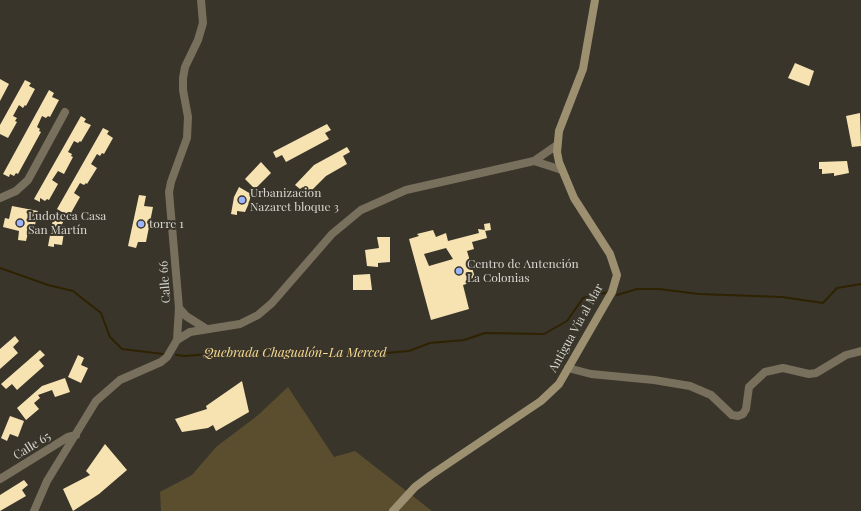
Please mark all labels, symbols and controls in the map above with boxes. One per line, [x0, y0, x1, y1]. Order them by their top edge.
place label: Urbanizacion Nazaret bloque 3 [250, 186, 339, 214]
marker: Urbanizacion Nazaret bloque 3 [237, 195, 247, 205]
place label: Ludoteca Casa San Martín [28, 209, 106, 237]
place label: torre 1 [149, 217, 184, 231]
marker: Ludoteca Casa San Martín [15, 218, 25, 228]
marker: torre 1 [136, 219, 146, 229]
place label: Centro de Antención La Colonias [467, 257, 579, 285]
street label: Calle 66 [156, 260, 174, 304]
marker: Centro de Antención La Colonias [454, 266, 464, 276]
street label: Antigua Vía al Mar [546, 281, 606, 375]
water label: Quebrada Chagualón-La Merced [203, 345, 387, 361]
street label: Calle 65 [11, 429, 53, 463]

